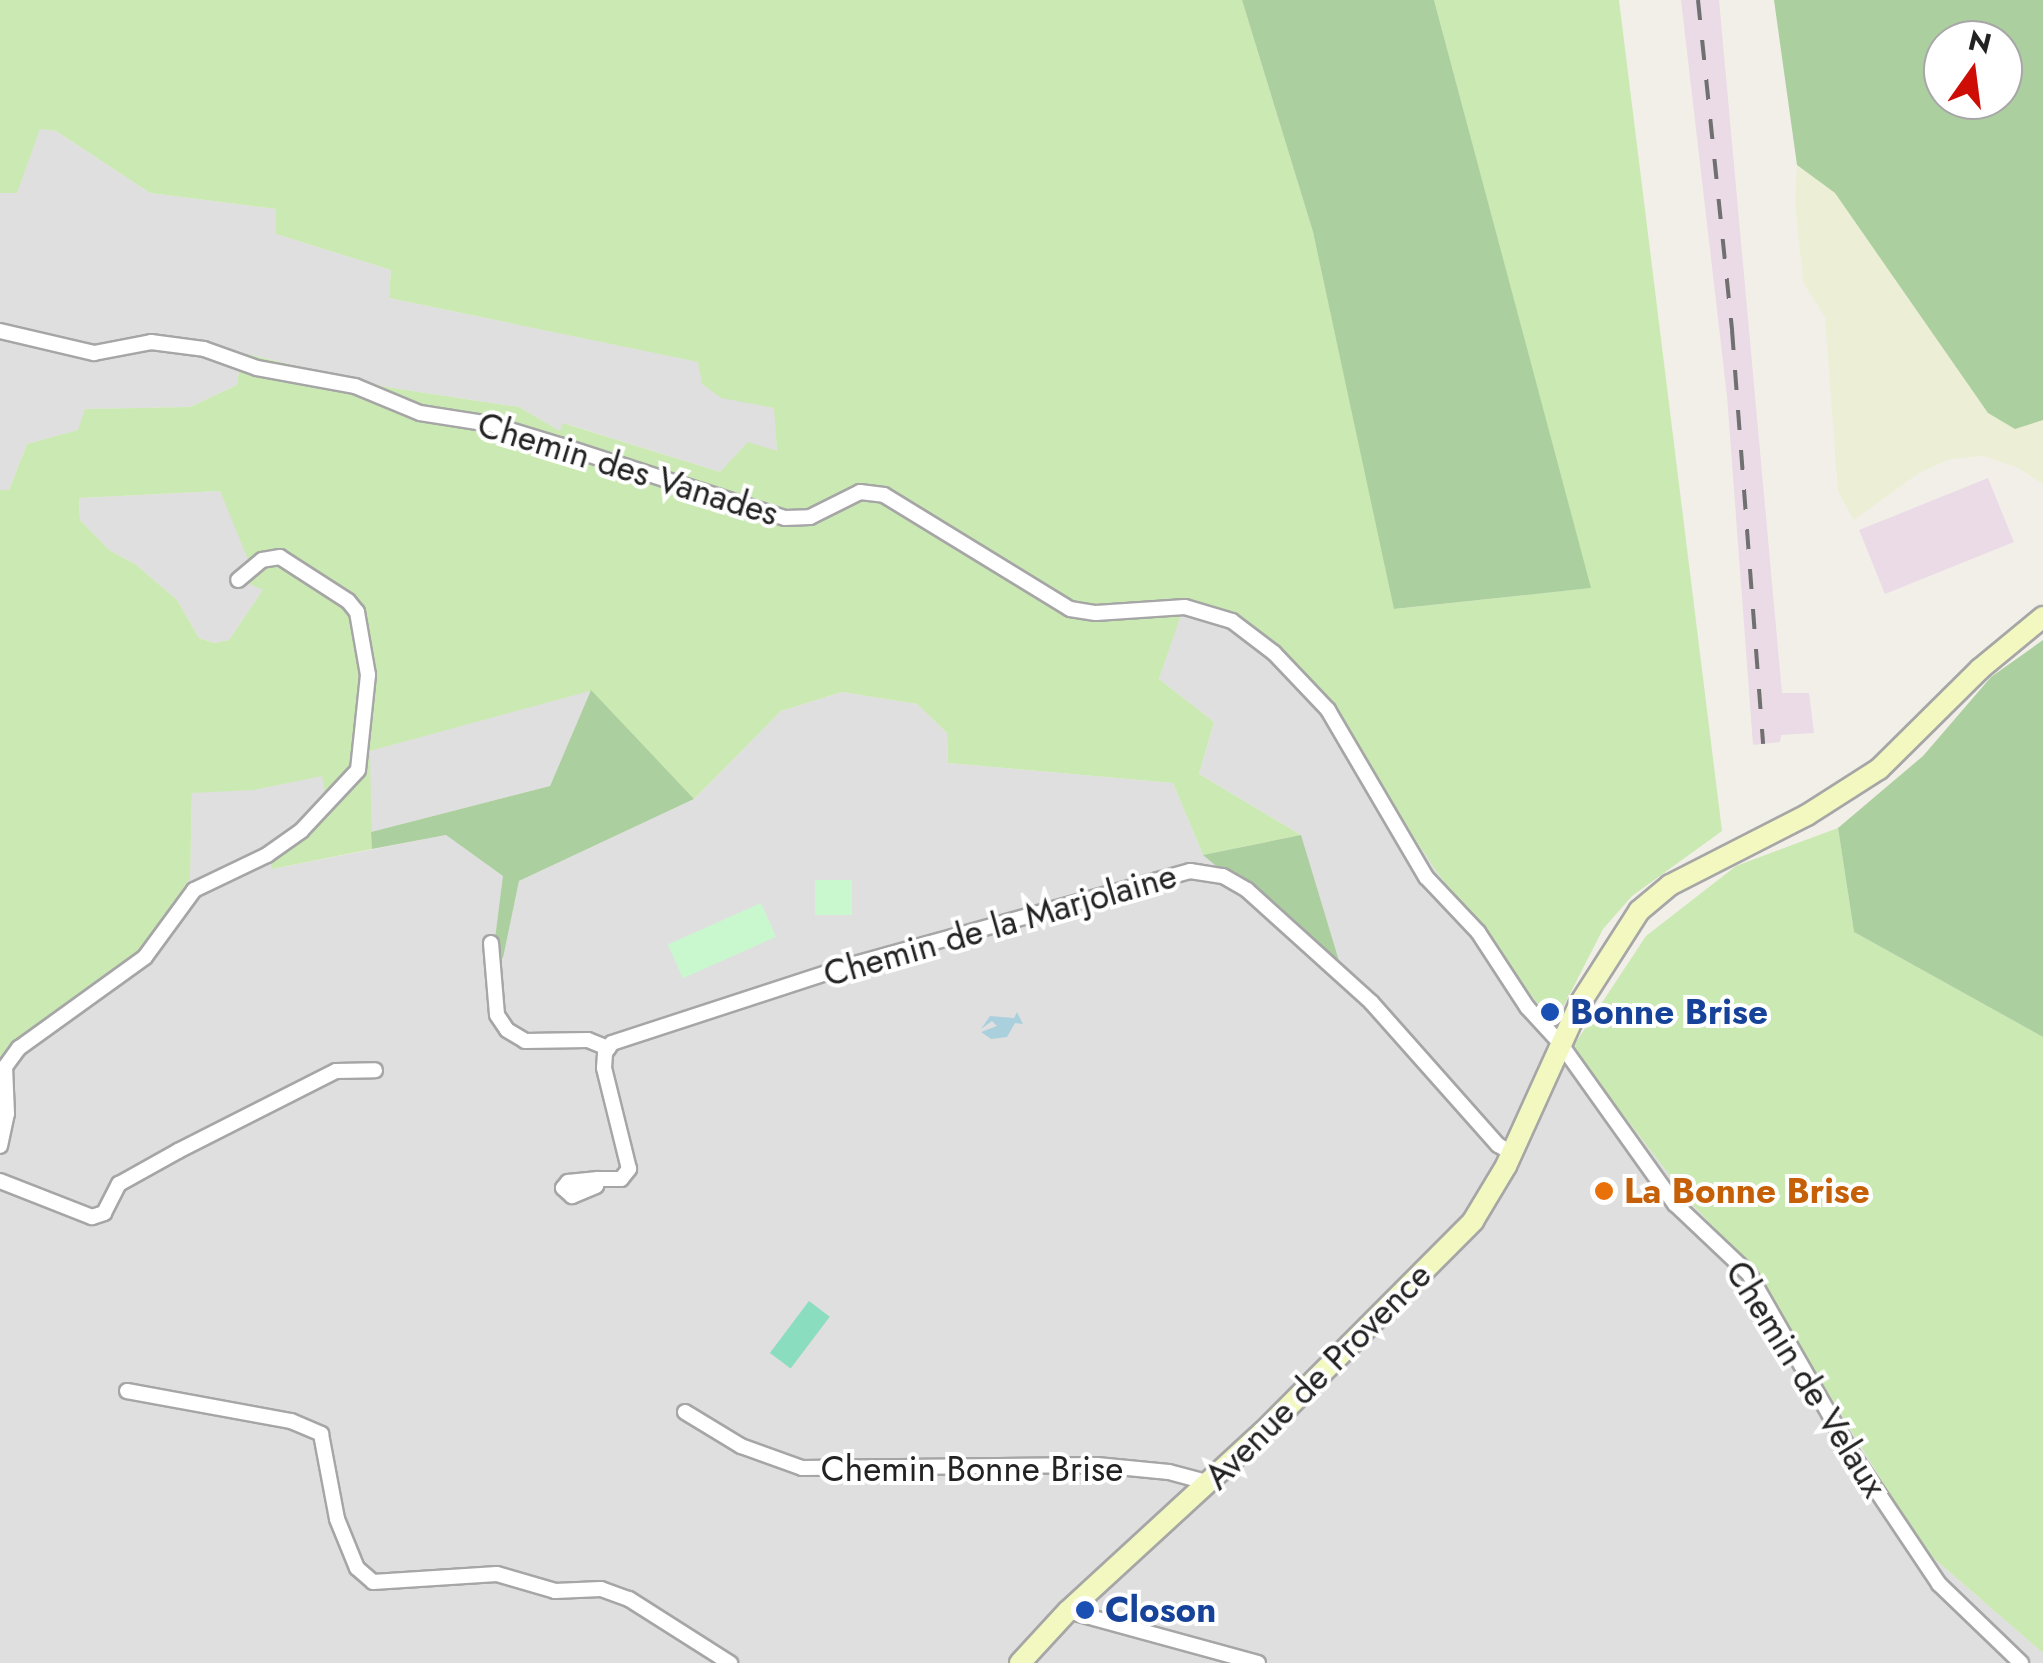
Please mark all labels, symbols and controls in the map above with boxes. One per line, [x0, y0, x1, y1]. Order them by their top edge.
north arrow [1923, 20, 2023, 120]
text: N [1964, 20, 1996, 65]
street label: Chemin des Vanades [473, 403, 783, 535]
street label: Chemin de la Marjolaine [819, 855, 1181, 995]
place label: Bonne Brise [1570, 991, 1768, 1033]
marker: Bonne Brise [1539, 1001, 1561, 1023]
place label: La Bonne Brise [1624, 1170, 1870, 1212]
marker: La Bonne Brise [1593, 1180, 1615, 1202]
street label: Chemin de Velaux [1717, 1253, 1895, 1505]
street label: Avenue de Provence [1196, 1254, 1440, 1498]
street label: Chemin Bonne Brise [821, 1448, 1123, 1490]
place label: Closon [1105, 1589, 1216, 1631]
marker: Closon [1074, 1599, 1096, 1621]

